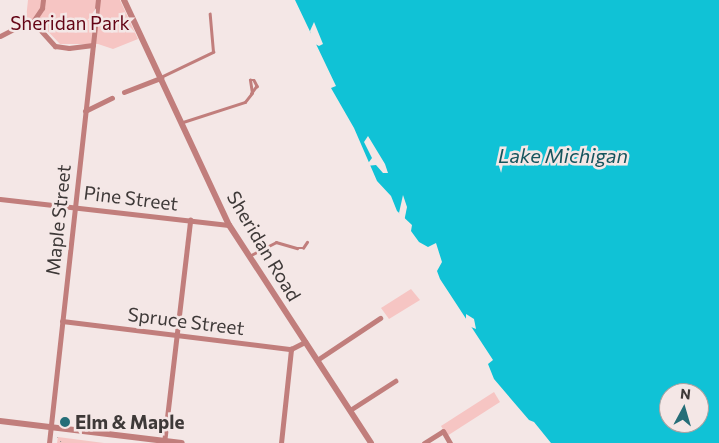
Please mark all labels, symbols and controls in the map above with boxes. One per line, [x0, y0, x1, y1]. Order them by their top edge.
park label: Sheridan Park [10, 12, 130, 34]
water label: Lake Michigan [498, 143, 628, 167]
street label: Maple Street [41, 163, 75, 277]
street label: Pine Street [82, 181, 180, 215]
street label: Sheridan Road [222, 187, 306, 305]
street label: Spruce Street [126, 303, 246, 339]
north arrow [659, 383, 709, 433]
text: N [679, 385, 692, 403]
place label: Elm & Maple [75, 411, 184, 433]
marker: Elm & Maple [59, 416, 71, 428]

